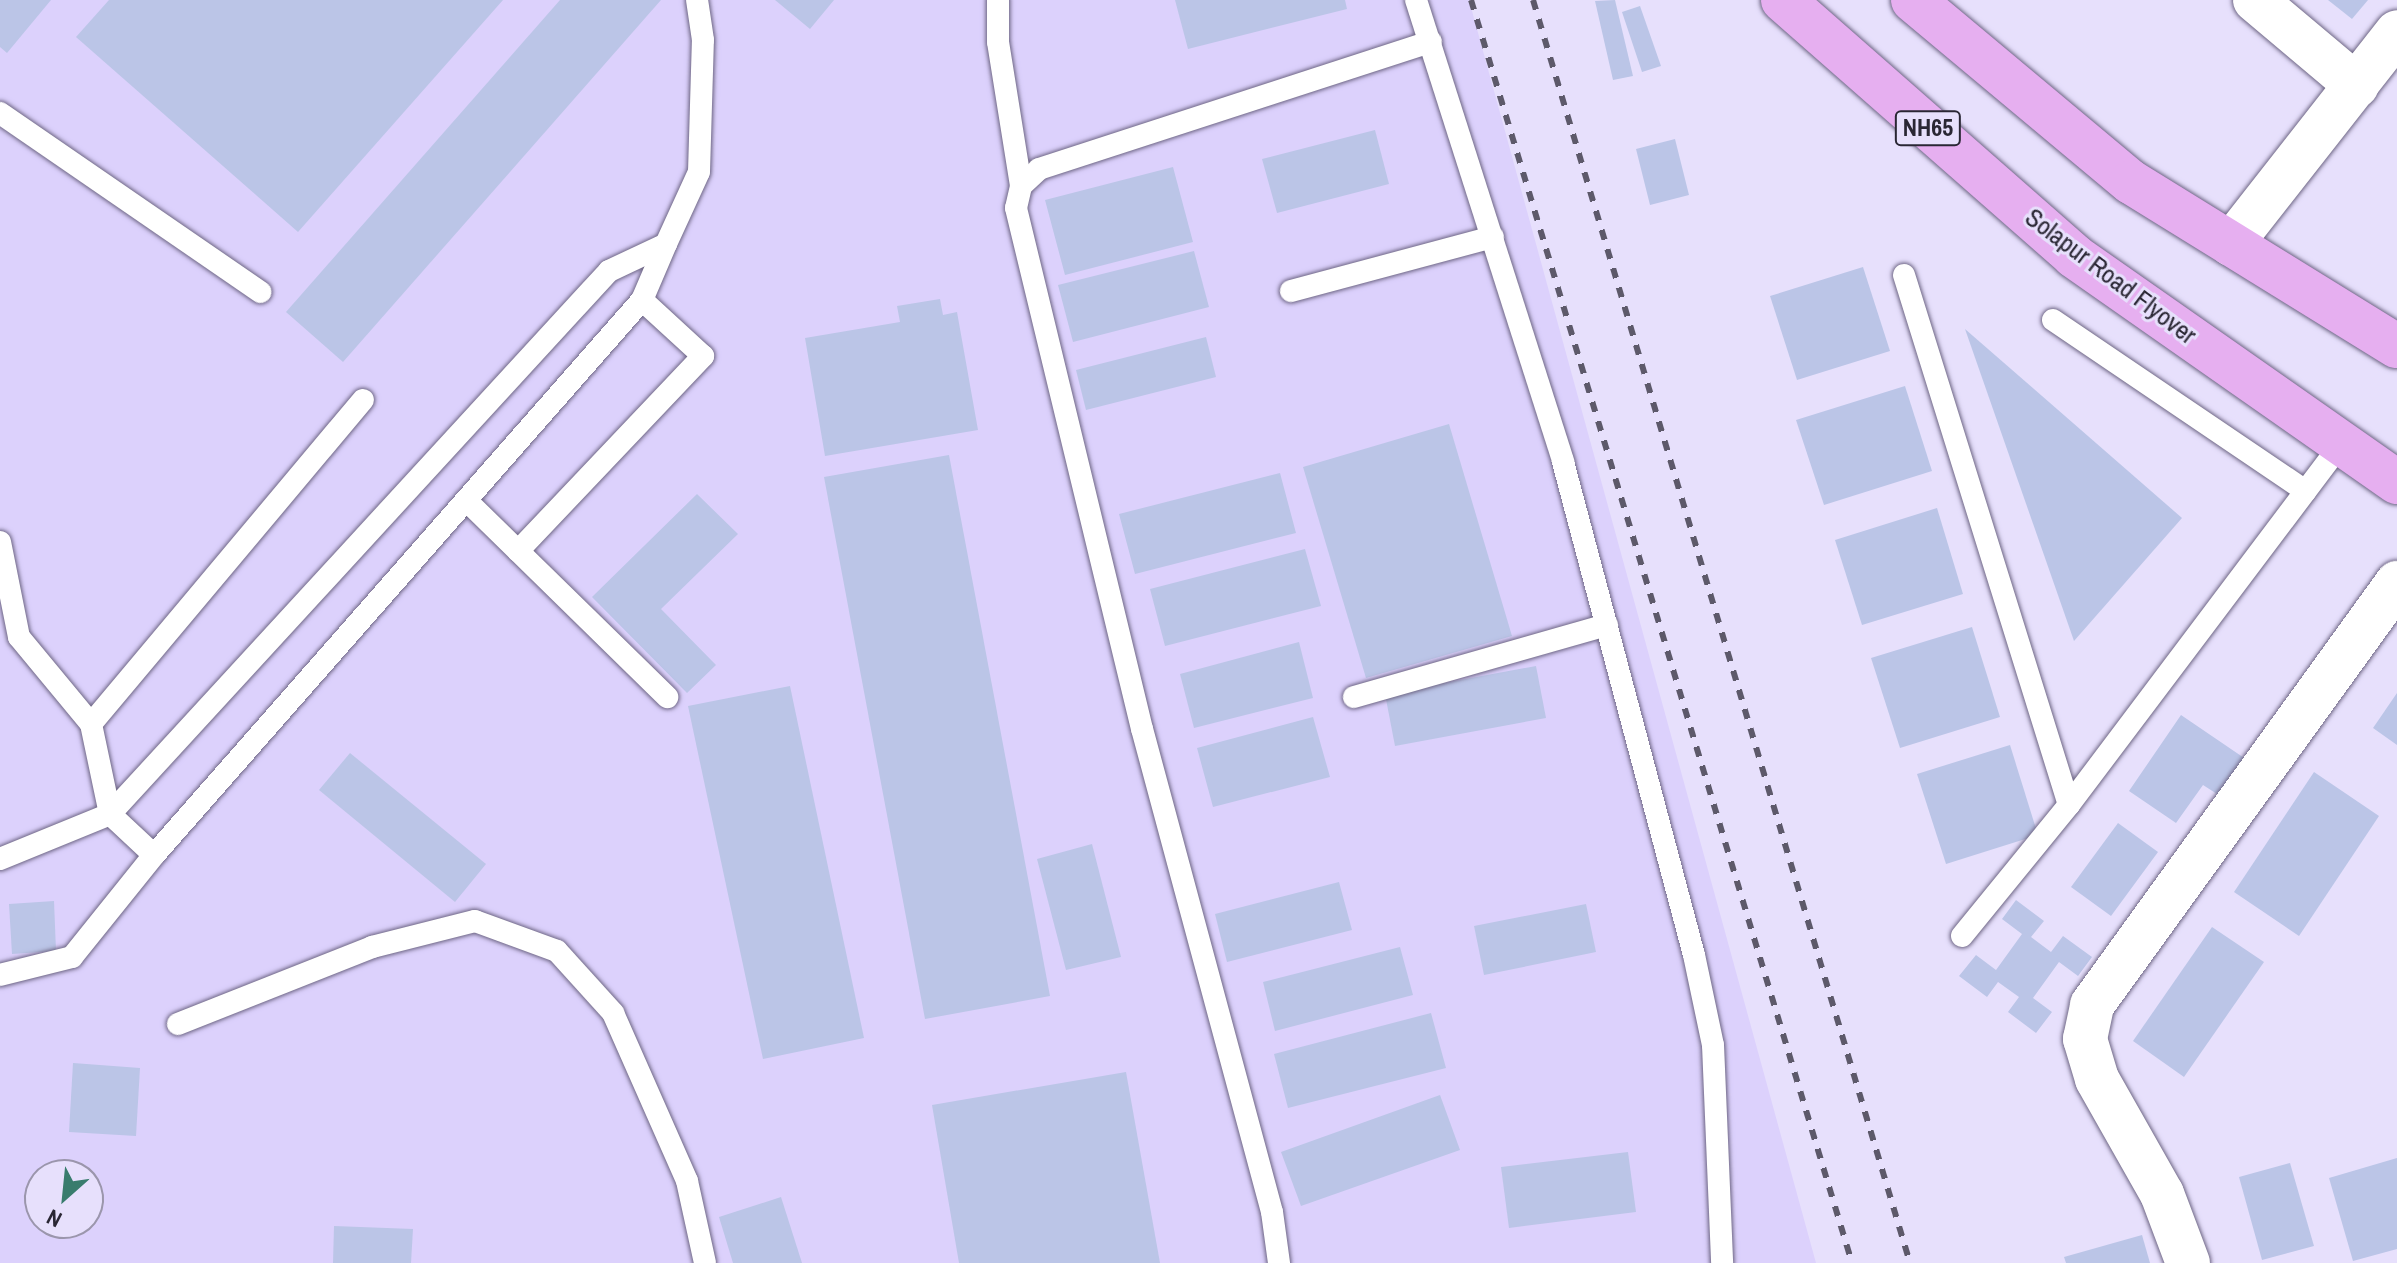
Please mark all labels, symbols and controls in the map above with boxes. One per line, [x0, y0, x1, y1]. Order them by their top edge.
road number: NH65 [1894, 108, 1962, 148]
street label: Solapur Road Flyover [2019, 202, 2203, 350]
north arrow [24, 1159, 104, 1239]
text: N [41, 1202, 67, 1235]

